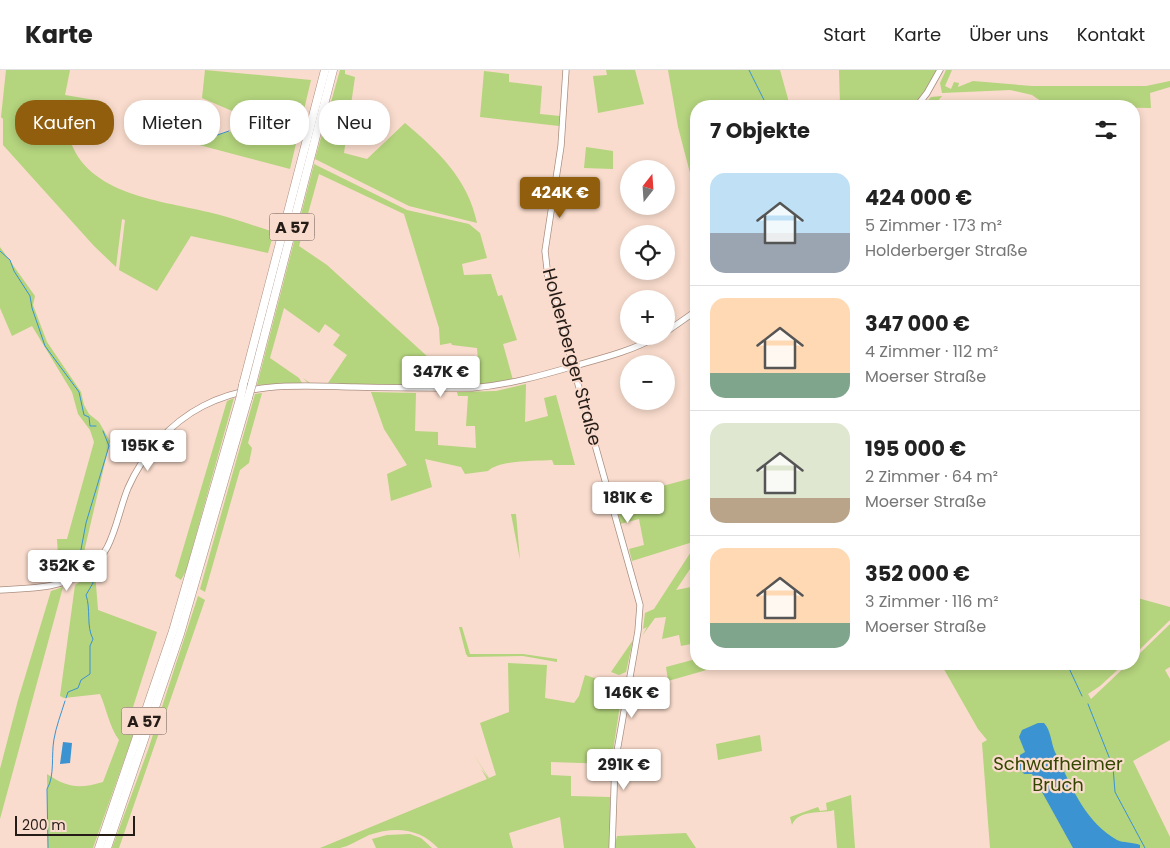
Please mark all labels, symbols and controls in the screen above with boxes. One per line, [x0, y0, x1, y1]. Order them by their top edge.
text: Karte [25, 18, 93, 51]
text: Start [823, 22, 866, 47]
text: Karte [894, 22, 941, 47]
text: Über uns [969, 22, 1049, 47]
text: Kontakt [1077, 22, 1145, 47]
chip: Kaufen [15, 100, 114, 145]
chip: Mieten [124, 100, 220, 145]
chip: Filter [230, 100, 309, 145]
chip: Neu [319, 100, 390, 145]
text: 7 Objekte [710, 116, 810, 145]
icon: filters [1092, 116, 1120, 144]
north arrow [620, 160, 675, 215]
map controls [620, 160, 675, 410]
pin: 424K € [519, 176, 601, 219]
text: 424K € [531, 181, 589, 204]
text: 424 000 € [865, 183, 972, 212]
icon: home [750, 193, 810, 253]
road number: A 57 [270, 214, 314, 240]
text: 5 Zimmer · 173 m² [865, 214, 1002, 237]
button: locate [620, 225, 675, 280]
text: Holderberger Straße [865, 239, 1027, 262]
street label: Holderberger Straße [537, 265, 608, 448]
button: + [620, 290, 675, 345]
text: 347 000 € [865, 309, 970, 338]
icon: home [750, 318, 810, 378]
text: 4 Zimmer · 112 m² [865, 340, 998, 363]
button: − [620, 355, 675, 410]
pin: 347K € [400, 356, 482, 398]
text: 347K € [413, 360, 469, 383]
text: Moerser Straße [865, 365, 986, 388]
pin: 195K € [107, 430, 189, 472]
text: 195K € [121, 434, 175, 457]
text: 195 000 € [865, 434, 966, 463]
icon: home [750, 443, 810, 503]
text: 2 Zimmer · 64 m² [865, 465, 998, 488]
pin: 181K € [587, 482, 669, 524]
text: 181K € [603, 486, 653, 509]
text: Moerser Straße [865, 490, 986, 513]
pin: 352K € [26, 550, 108, 592]
text: 352K € [39, 554, 95, 577]
text: 352 000 € [865, 559, 970, 588]
icon: home [750, 568, 810, 628]
text: 3 Zimmer · 116 m² [865, 590, 999, 613]
text: Moerser Straße [865, 615, 986, 638]
pin: 146K € [591, 676, 673, 719]
text: 146K € [605, 681, 659, 704]
road number: A 57 [122, 707, 166, 734]
pin: 291K € [583, 748, 665, 791]
park label: Schwafheimer Bruch [993, 751, 1123, 797]
text: 291K € [598, 753, 650, 776]
scale bar [15, 813, 135, 836]
text: 200 m [22, 815, 66, 835]

